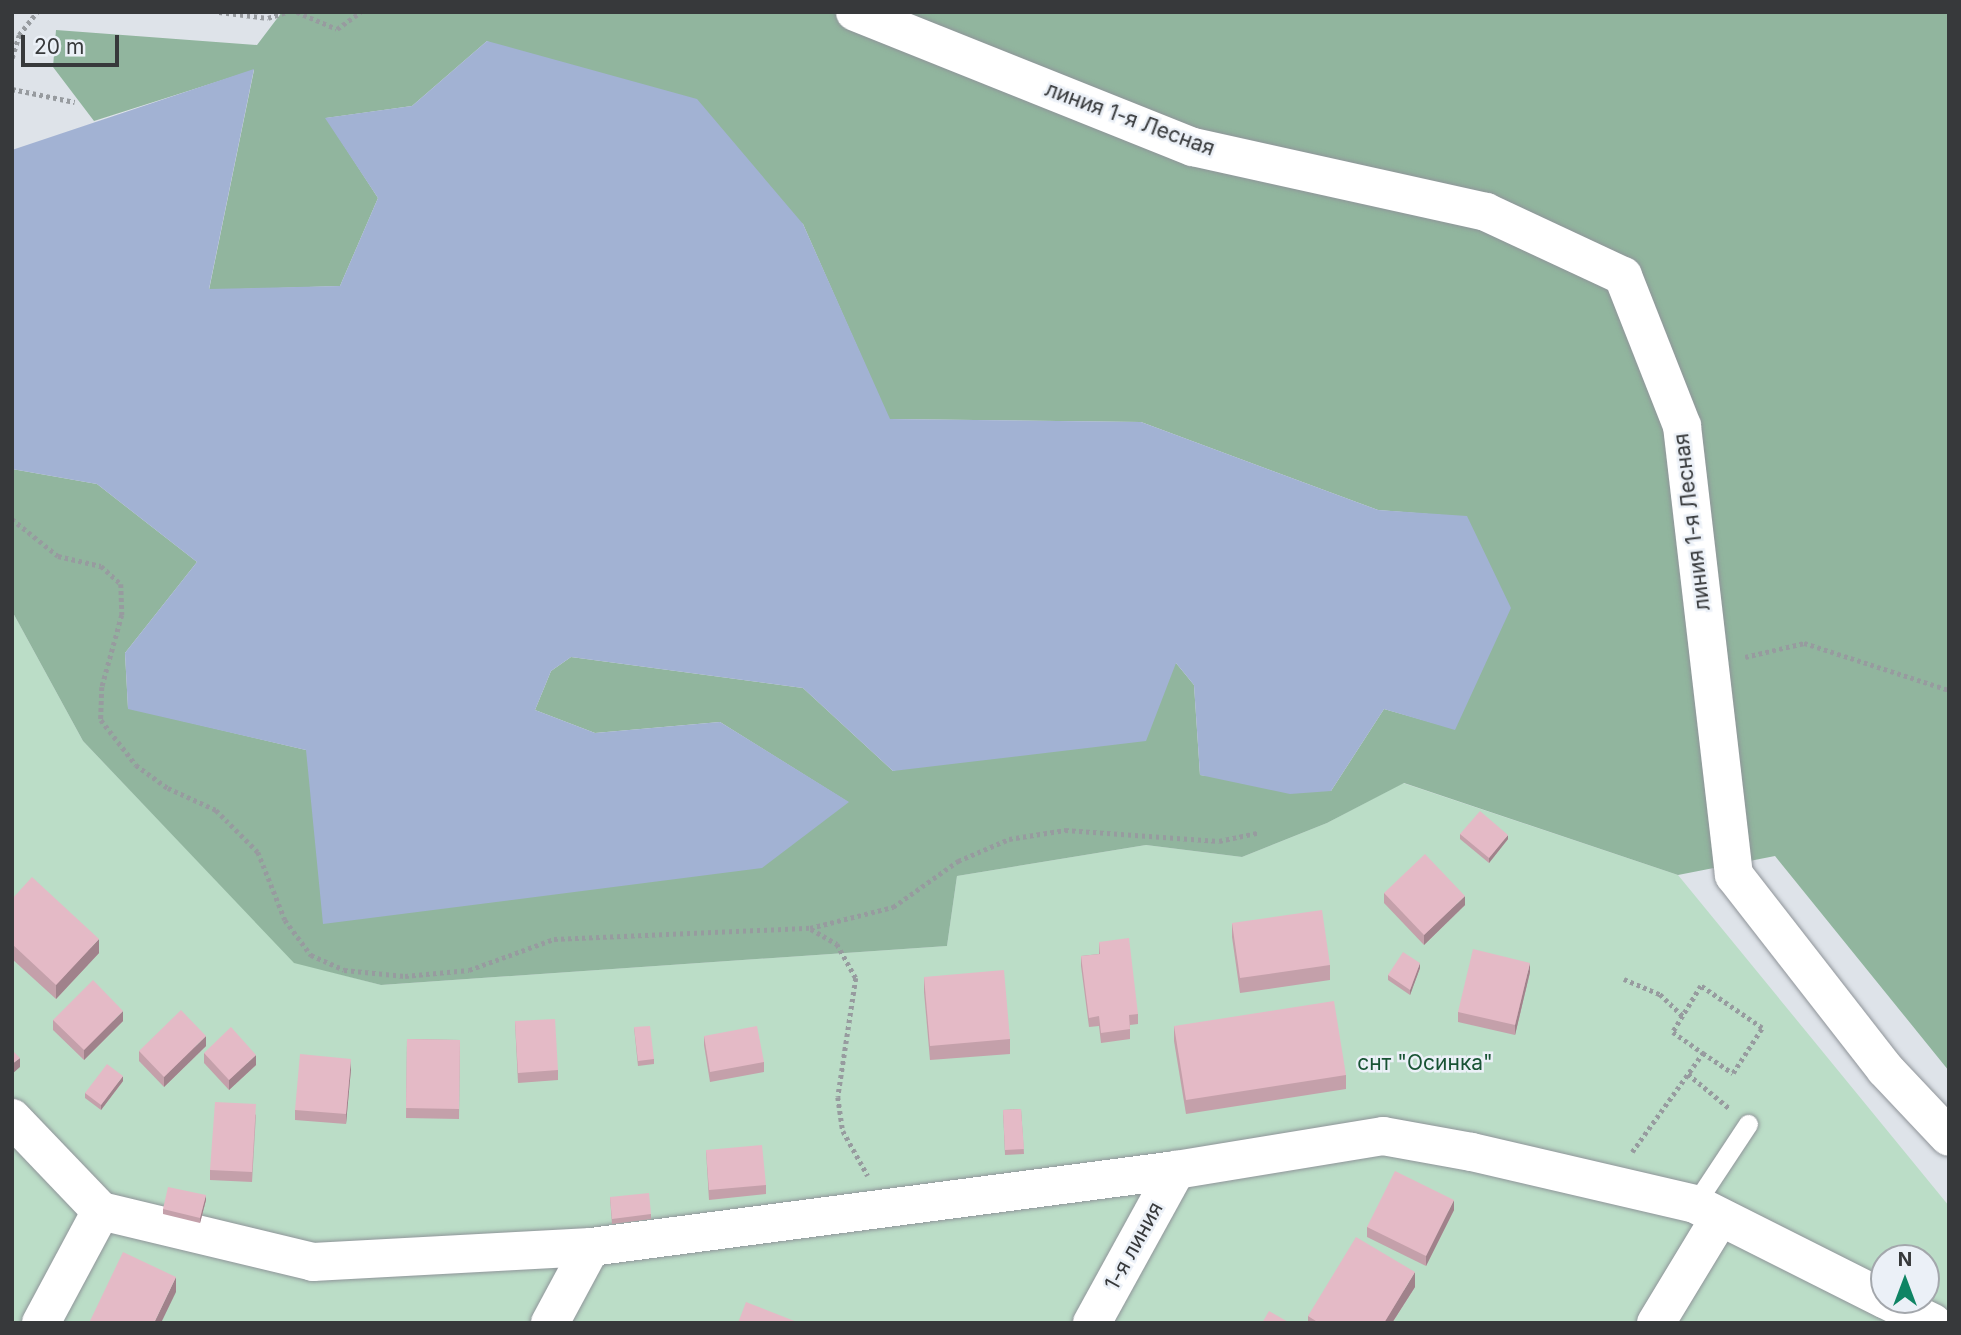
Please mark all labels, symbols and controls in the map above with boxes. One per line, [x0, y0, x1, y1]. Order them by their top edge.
scale bar [24, 21, 122, 65]
text: 20 m [34, 34, 84, 59]
street label: линия 1-я Лесная [1042, 77, 1218, 161]
street label: линия 1-я Лесная [1669, 432, 1715, 612]
park label: снт "Осинка" [1357, 1050, 1493, 1076]
street label: 1-я линия [1100, 1198, 1168, 1294]
north arrow [1870, 1244, 1940, 1314]
text: N [1898, 1248, 1912, 1271]

